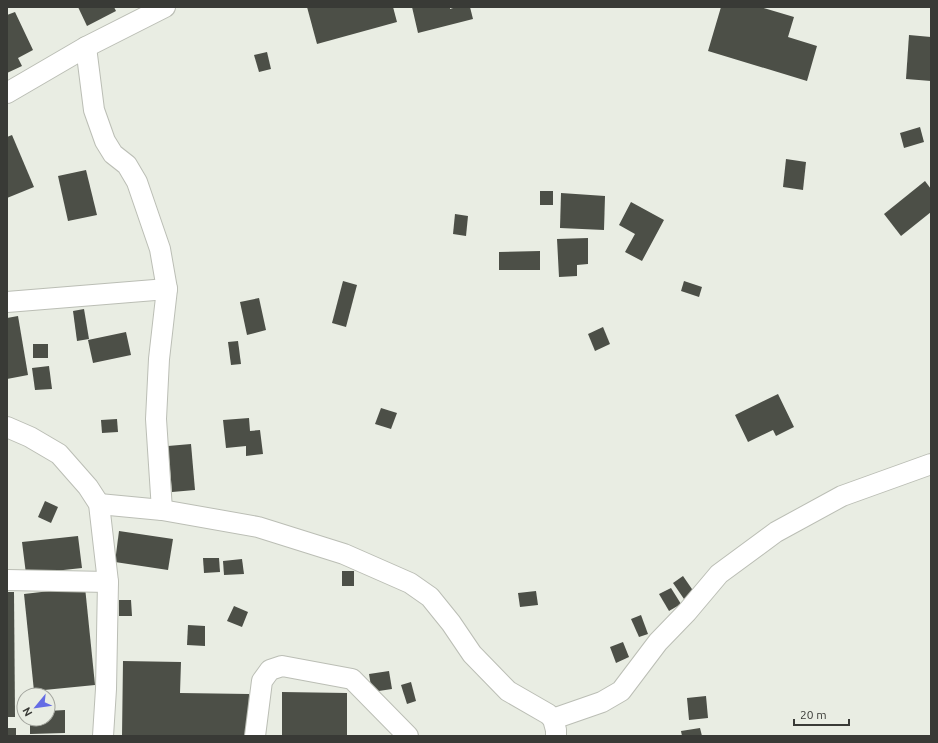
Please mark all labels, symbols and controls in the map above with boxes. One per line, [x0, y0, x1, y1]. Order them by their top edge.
north arrow [16, 687, 56, 727]
scale bar [794, 701, 849, 727]
text: N [20, 705, 34, 718]
text: 20 m [800, 708, 827, 721]

